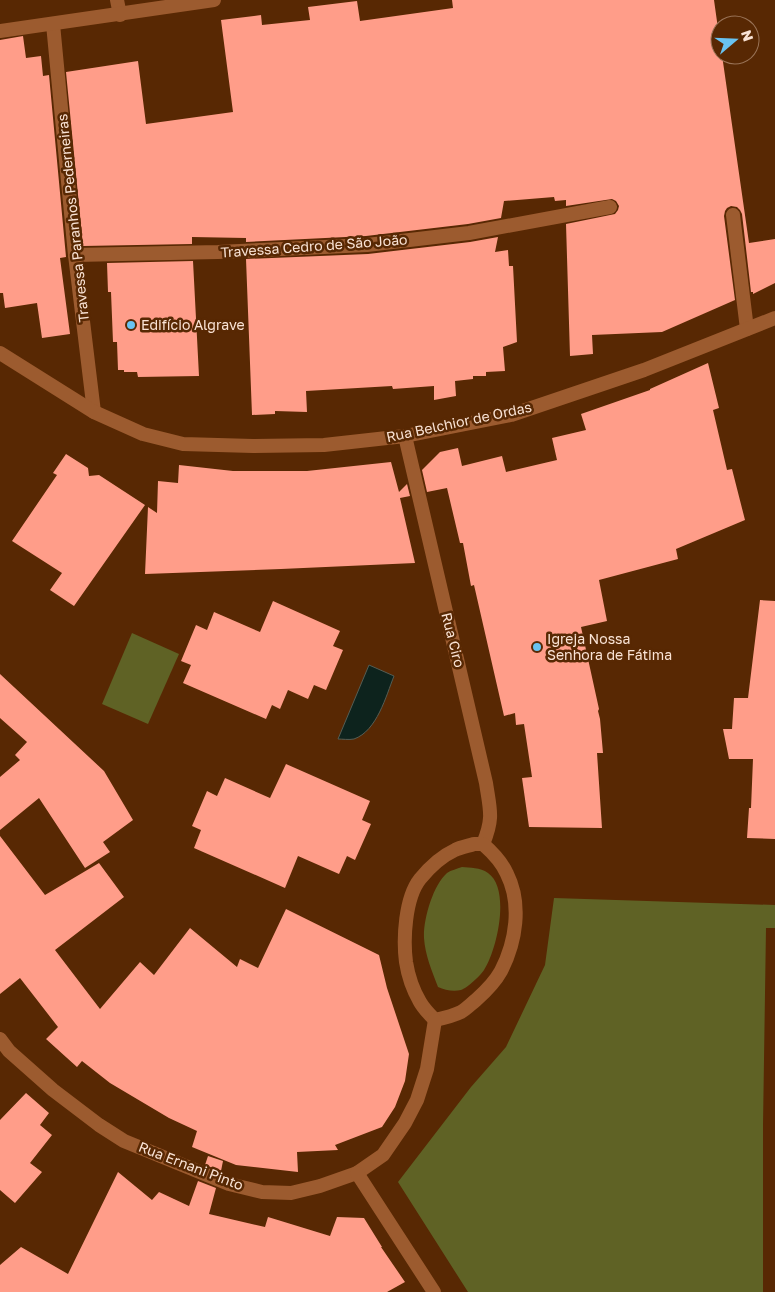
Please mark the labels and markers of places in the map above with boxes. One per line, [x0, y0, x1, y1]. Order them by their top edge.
place label: Edifício Algrave [141, 316, 245, 333]
marker: Edifício Algrave [125, 319, 137, 331]
place label: Igreja Nossa Senhora de Fátima [547, 630, 672, 663]
marker: Igreja Nossa Senhora de Fátima [531, 641, 543, 653]

